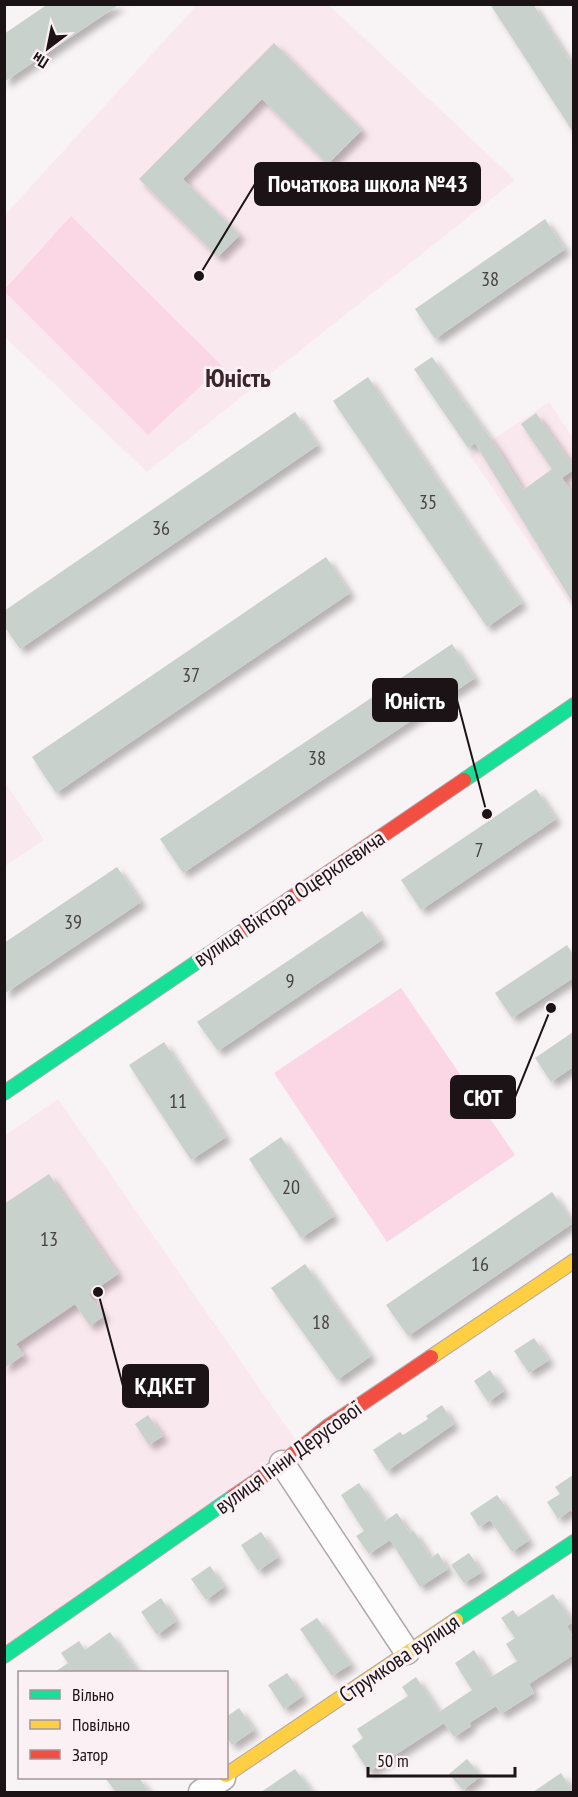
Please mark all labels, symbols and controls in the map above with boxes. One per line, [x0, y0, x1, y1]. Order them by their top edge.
north arrow [18, 18, 78, 78]
text: Пн [28, 48, 52, 73]
callout: Початкова школа №43 [255, 163, 480, 205]
text: Початкова школа №43 [268, 168, 468, 199]
house number: 38 [481, 266, 499, 292]
district label: Юність [205, 361, 271, 394]
house number: 35 [419, 489, 437, 515]
house number: 36 [152, 515, 170, 541]
house number: 37 [182, 662, 200, 688]
callout: Юність [373, 679, 457, 721]
text: Юність [385, 685, 445, 716]
house number: 38 [308, 745, 326, 771]
street label: вулиця Віктора Оцерклевича [188, 824, 390, 972]
house number: 7 [475, 837, 484, 863]
house number: 39 [64, 909, 82, 935]
house number: 9 [286, 968, 295, 994]
callout: СЮТ [451, 1076, 515, 1118]
text: СЮТ [463, 1082, 503, 1113]
house number: 11 [169, 1088, 187, 1114]
house number: 20 [282, 1174, 300, 1200]
house number: 13 [40, 1226, 58, 1252]
house number: 16 [471, 1251, 489, 1277]
house number: 18 [312, 1309, 330, 1335]
callout: КДКЕТ [123, 1365, 208, 1407]
text: КДКЕТ [134, 1370, 196, 1401]
street label: вулиця Інни Дерусової [209, 1394, 367, 1520]
street label: Струмкова вулиця [334, 1608, 464, 1708]
legend [18, 1671, 228, 1779]
text: Вільно [72, 1683, 114, 1706]
text: Повільно [72, 1713, 130, 1736]
scale bar [368, 1740, 515, 1778]
text: Затор [72, 1743, 108, 1766]
text: 50 m [377, 1749, 409, 1772]

